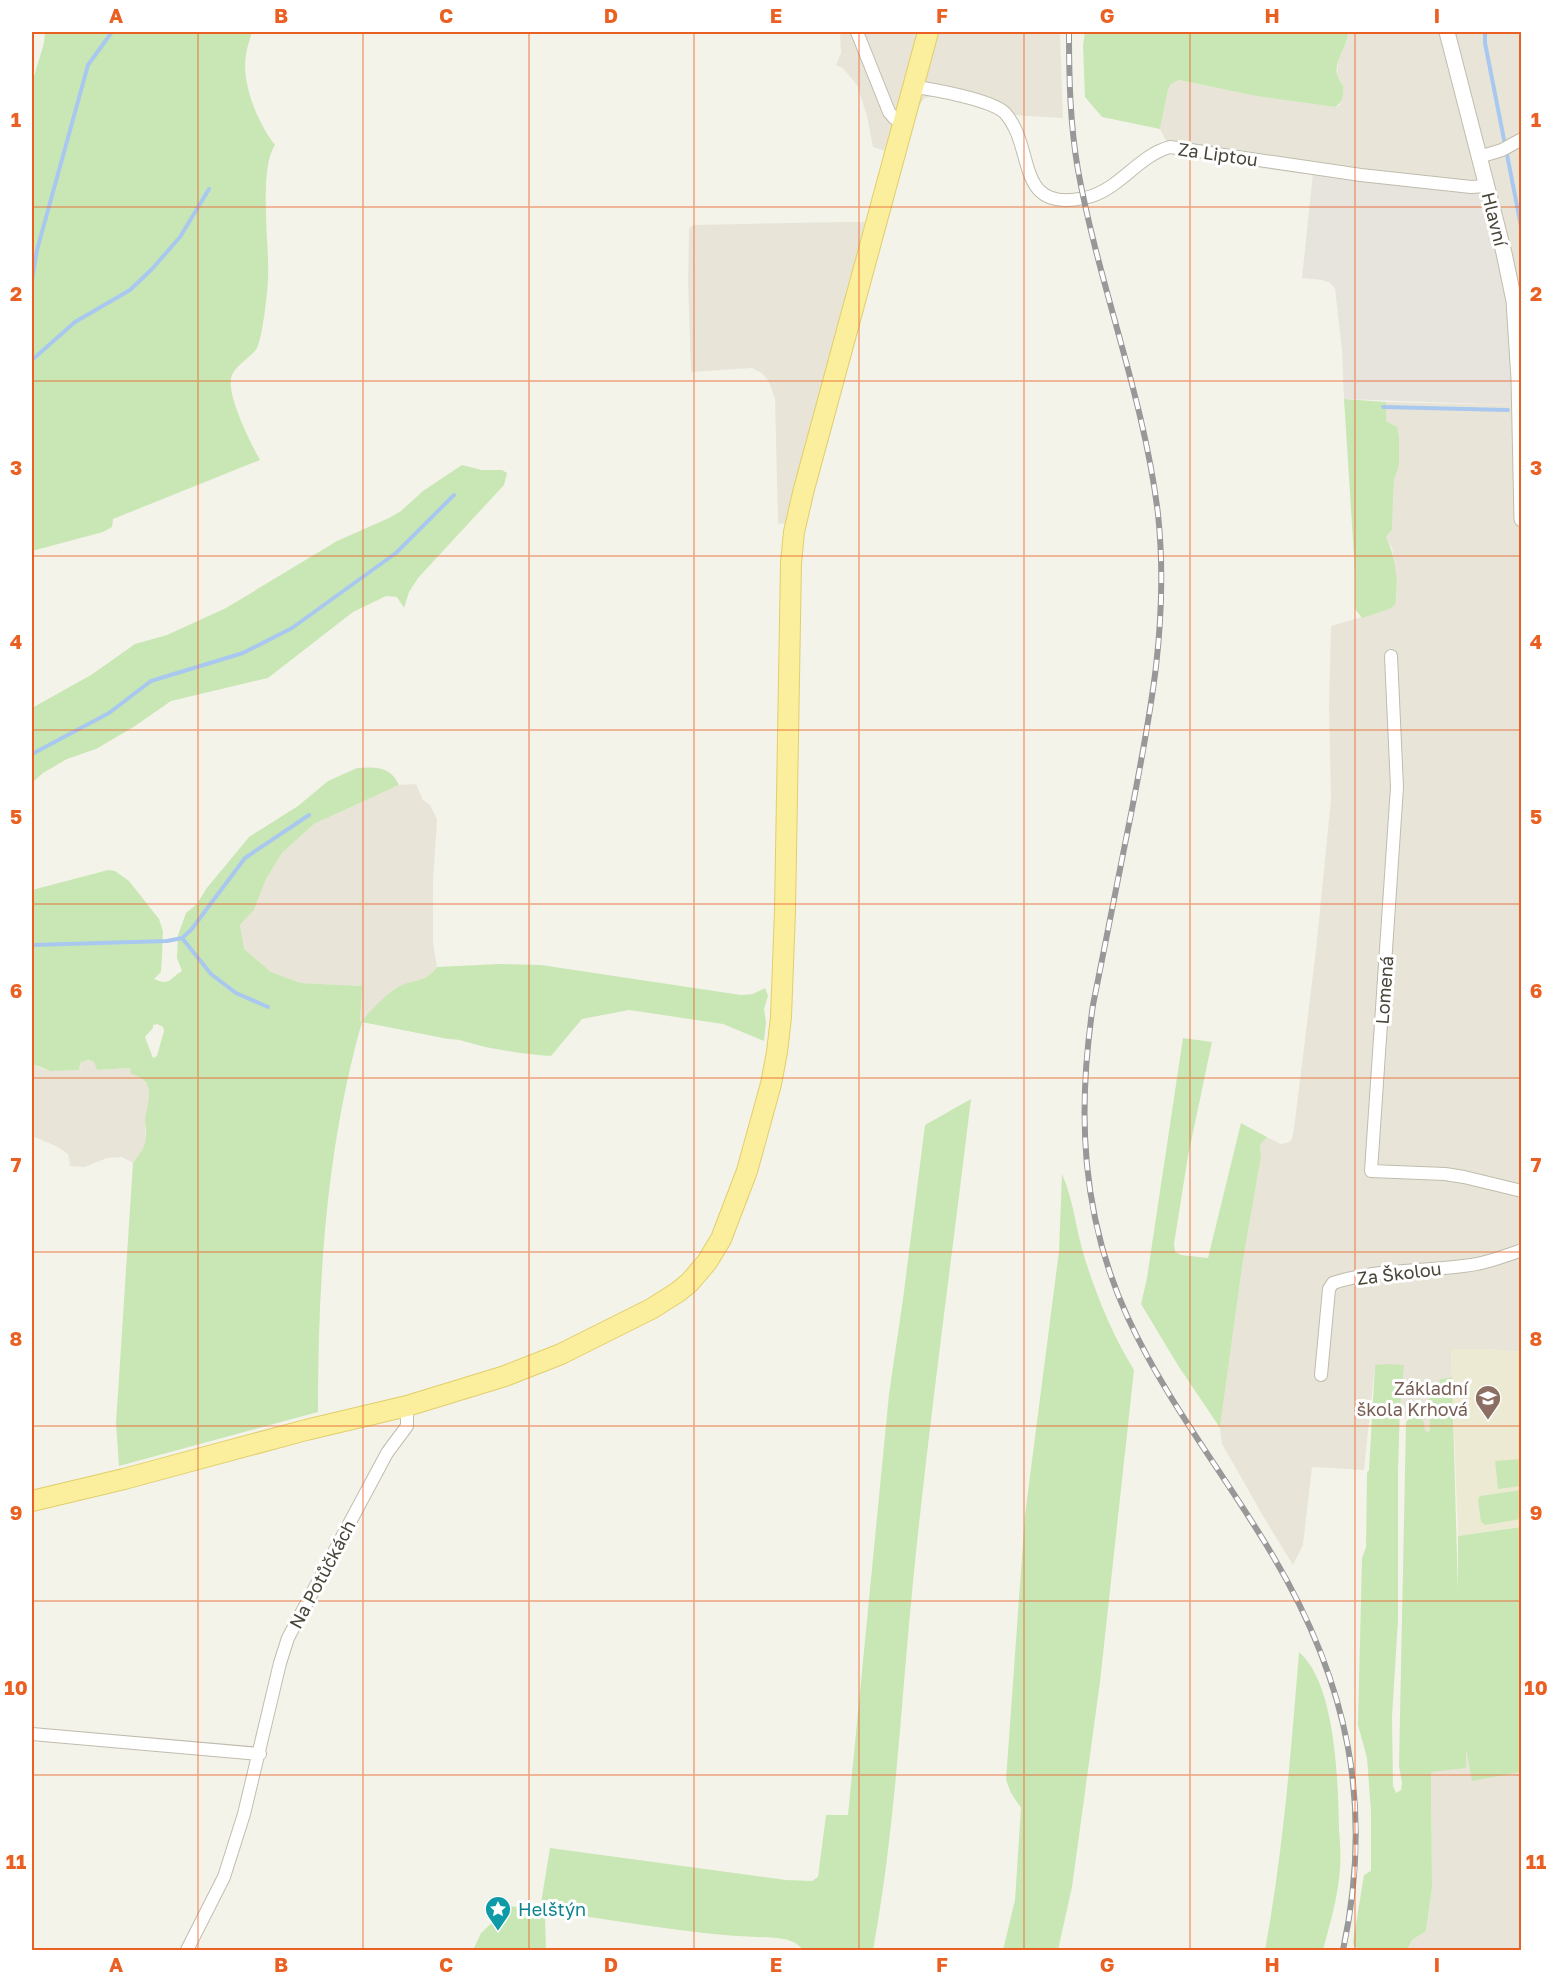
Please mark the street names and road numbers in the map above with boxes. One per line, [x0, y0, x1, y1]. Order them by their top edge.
street label: Za Liptou [1177, 138, 1259, 170]
street label: Hlavní [1478, 190, 1513, 250]
street label: Lomená [1371, 955, 1397, 1025]
street label: Za Školou [1356, 1257, 1442, 1289]
street label: Na Potůčkách [284, 1516, 360, 1632]

